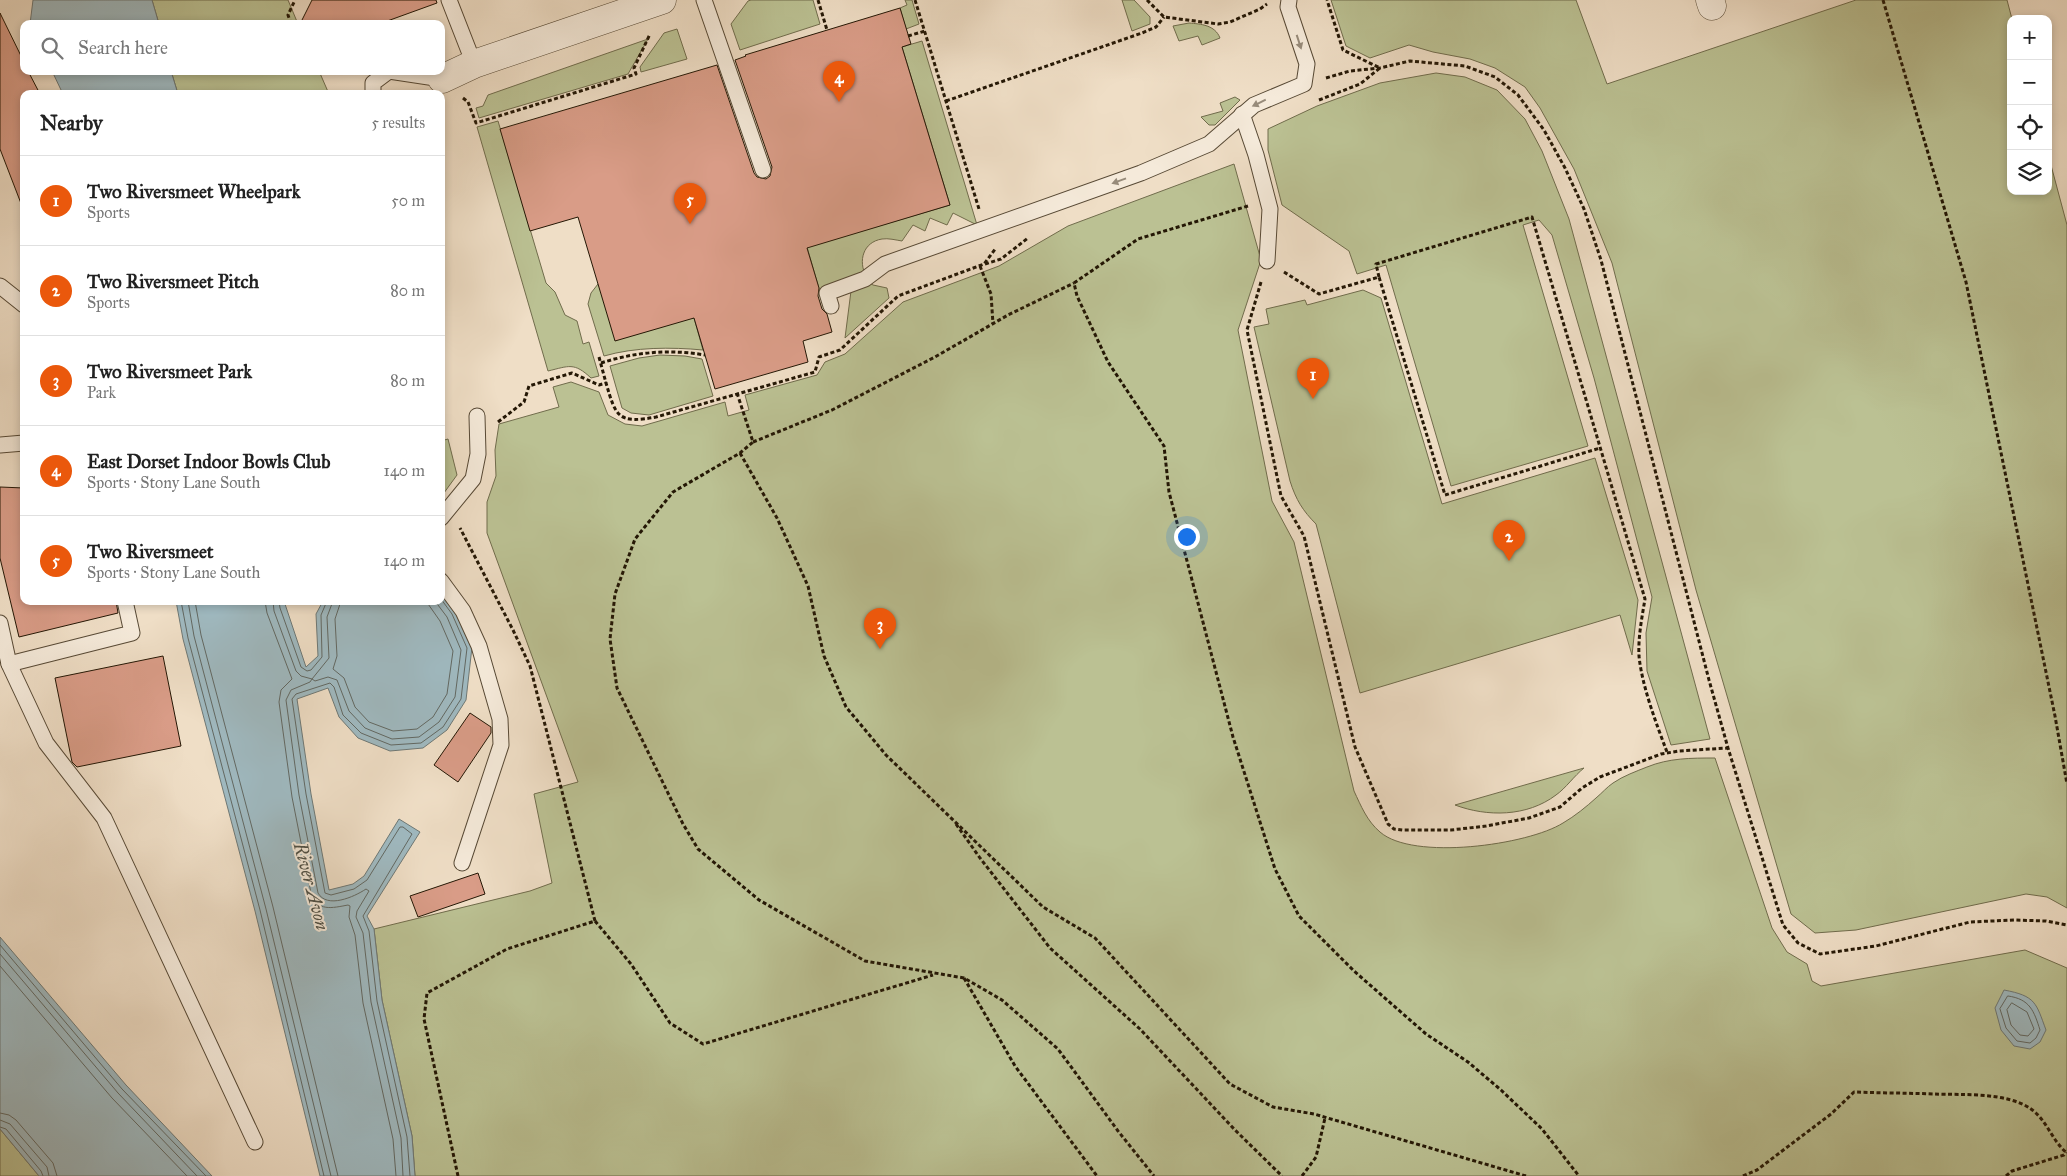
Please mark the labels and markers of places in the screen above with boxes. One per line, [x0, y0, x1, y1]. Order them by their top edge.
pin: 4 [823, 61, 855, 102]
pin: 5 [674, 183, 706, 224]
pin: 1 [1297, 358, 1329, 399]
pin: 2 [1493, 520, 1525, 561]
pin: 3 [864, 608, 896, 649]

